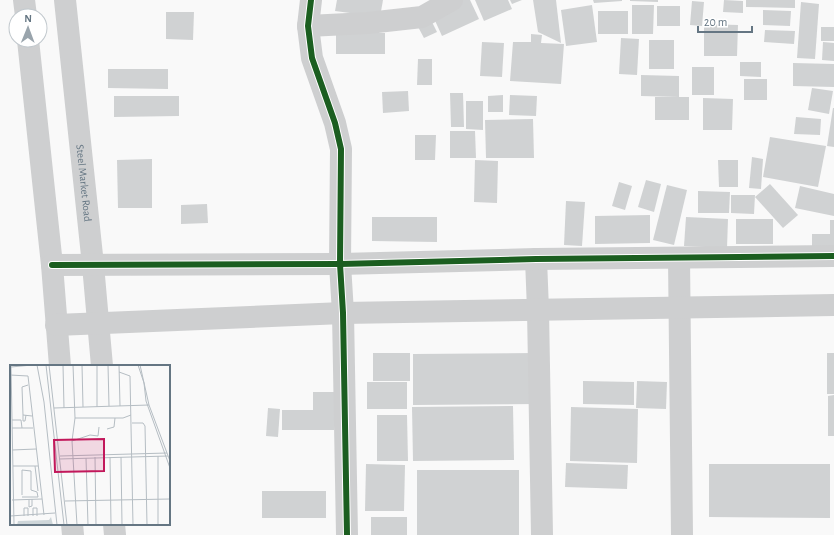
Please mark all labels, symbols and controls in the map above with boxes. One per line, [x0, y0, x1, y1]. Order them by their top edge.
north arrow [8, 8, 48, 48]
scale bar [698, 8, 752, 34]
text: N [24, 13, 32, 24]
text: 20 m [704, 16, 727, 28]
street label: Steel Market Road [74, 144, 93, 222]
inset map [10, 365, 170, 525]

